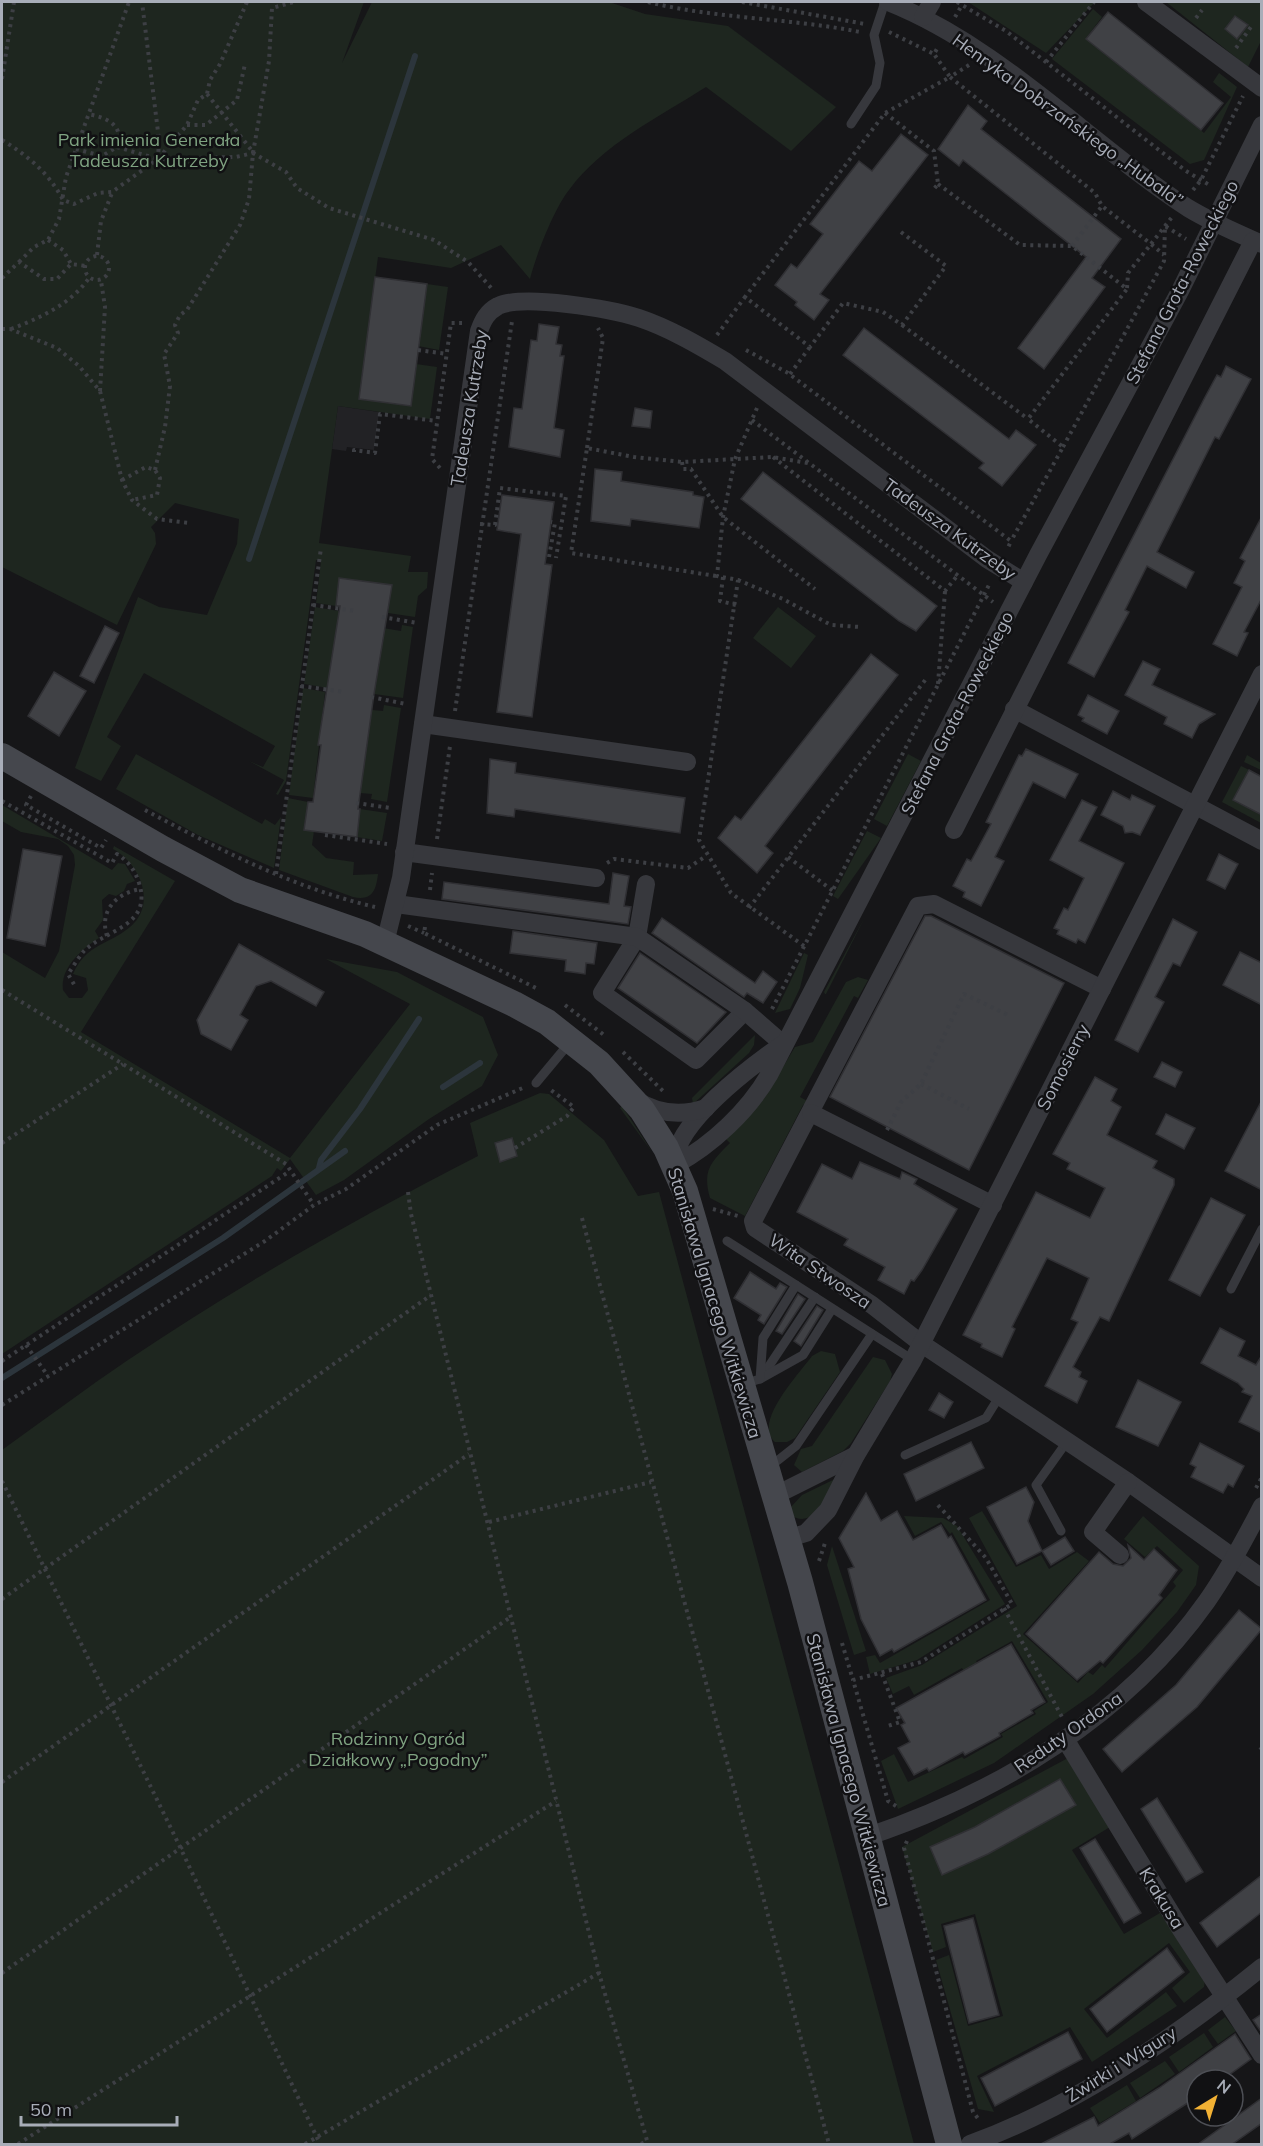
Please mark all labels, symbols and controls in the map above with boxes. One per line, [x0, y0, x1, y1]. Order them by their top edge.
street label: Henryka Dobrzańskiego „Hubala” [948, 28, 1188, 212]
park label: Park imienia Generała Tadeusza Kutrzeby [58, 128, 240, 172]
street label: Stefana Grota-Roweckiego [1121, 176, 1243, 388]
street label: Tadeusza Kutrzeby [445, 327, 493, 488]
street label: Tadeusza Kutrzeby [879, 473, 1021, 585]
street label: Stefana Grota-Roweckiego [896, 607, 1018, 819]
street label: Somosierry [1031, 1020, 1095, 1114]
street label: Stanisława Ignacego Witkiewicza [663, 1165, 767, 1441]
street label: Wita Stwosza [765, 1228, 875, 1314]
street label: Stanisława Ignacego Witkiewicza [801, 1631, 897, 1909]
street label: Reduty Ordona [1010, 1686, 1126, 1778]
park label: Rodzinny Ogród Działkowy „Pogodny” [308, 1727, 488, 1771]
street label: Krakusa [1134, 1863, 1190, 1933]
street label: Żwirki i Wigury [1061, 2021, 1181, 2107]
north arrow [1185, 2068, 1245, 2128]
text: N [1213, 2075, 1235, 2098]
scale bar [21, 2089, 177, 2127]
text: 50 m [30, 2098, 72, 2121]

